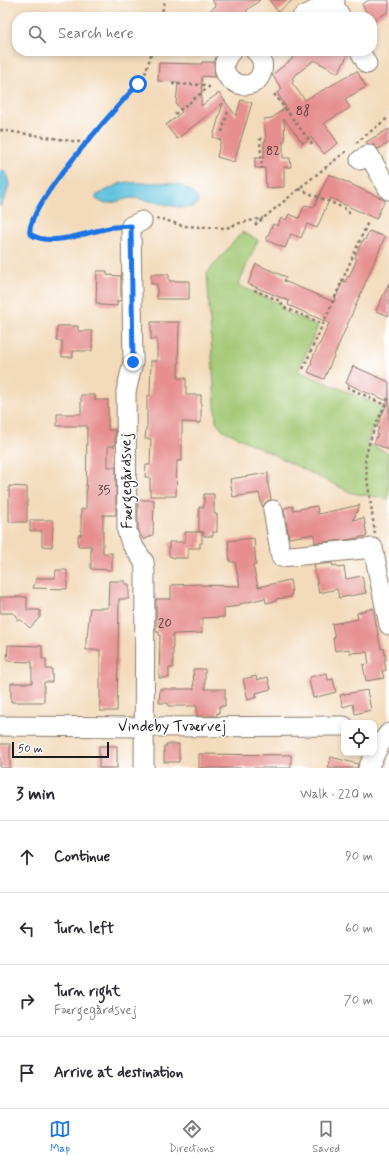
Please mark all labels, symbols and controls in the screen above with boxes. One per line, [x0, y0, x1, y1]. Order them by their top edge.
search box [12, 12, 377, 56]
icon: search [26, 23, 48, 45]
text: Search here [58, 24, 134, 44]
route start [129, 75, 147, 93]
house number: 88 [296, 103, 310, 120]
house number: 82 [266, 143, 280, 160]
route end [124, 353, 142, 371]
street label: Færgegårdsvej [116, 433, 139, 529]
house number: 35 [98, 482, 110, 499]
house number: 20 [158, 615, 172, 632]
street label: Vindeby Tværvej [118, 717, 226, 737]
map controls [341, 720, 377, 756]
button: locate [341, 720, 377, 756]
scale bar [12, 740, 109, 759]
text: 50 m [18, 742, 43, 756]
text: 3 min [16, 783, 55, 805]
text: Walk · 220 m [300, 786, 373, 803]
icon: ahead [16, 846, 38, 868]
text: Continue [54, 847, 110, 867]
text: 90 m [345, 848, 373, 865]
icon: left [16, 918, 38, 940]
text: Turn left [54, 919, 114, 939]
text: 60 m [345, 920, 373, 937]
text: Turn right [54, 982, 121, 1002]
icon: right [16, 990, 38, 1012]
text: 70 m [344, 992, 373, 1009]
text: Færgegårdsvej [54, 1002, 137, 1019]
icon: arrive [16, 1062, 38, 1084]
text: Arrive at destination [54, 1063, 183, 1083]
tab: Map [49, 1118, 71, 1156]
tab: Directions [169, 1118, 214, 1156]
tab: Saved [312, 1118, 340, 1156]

